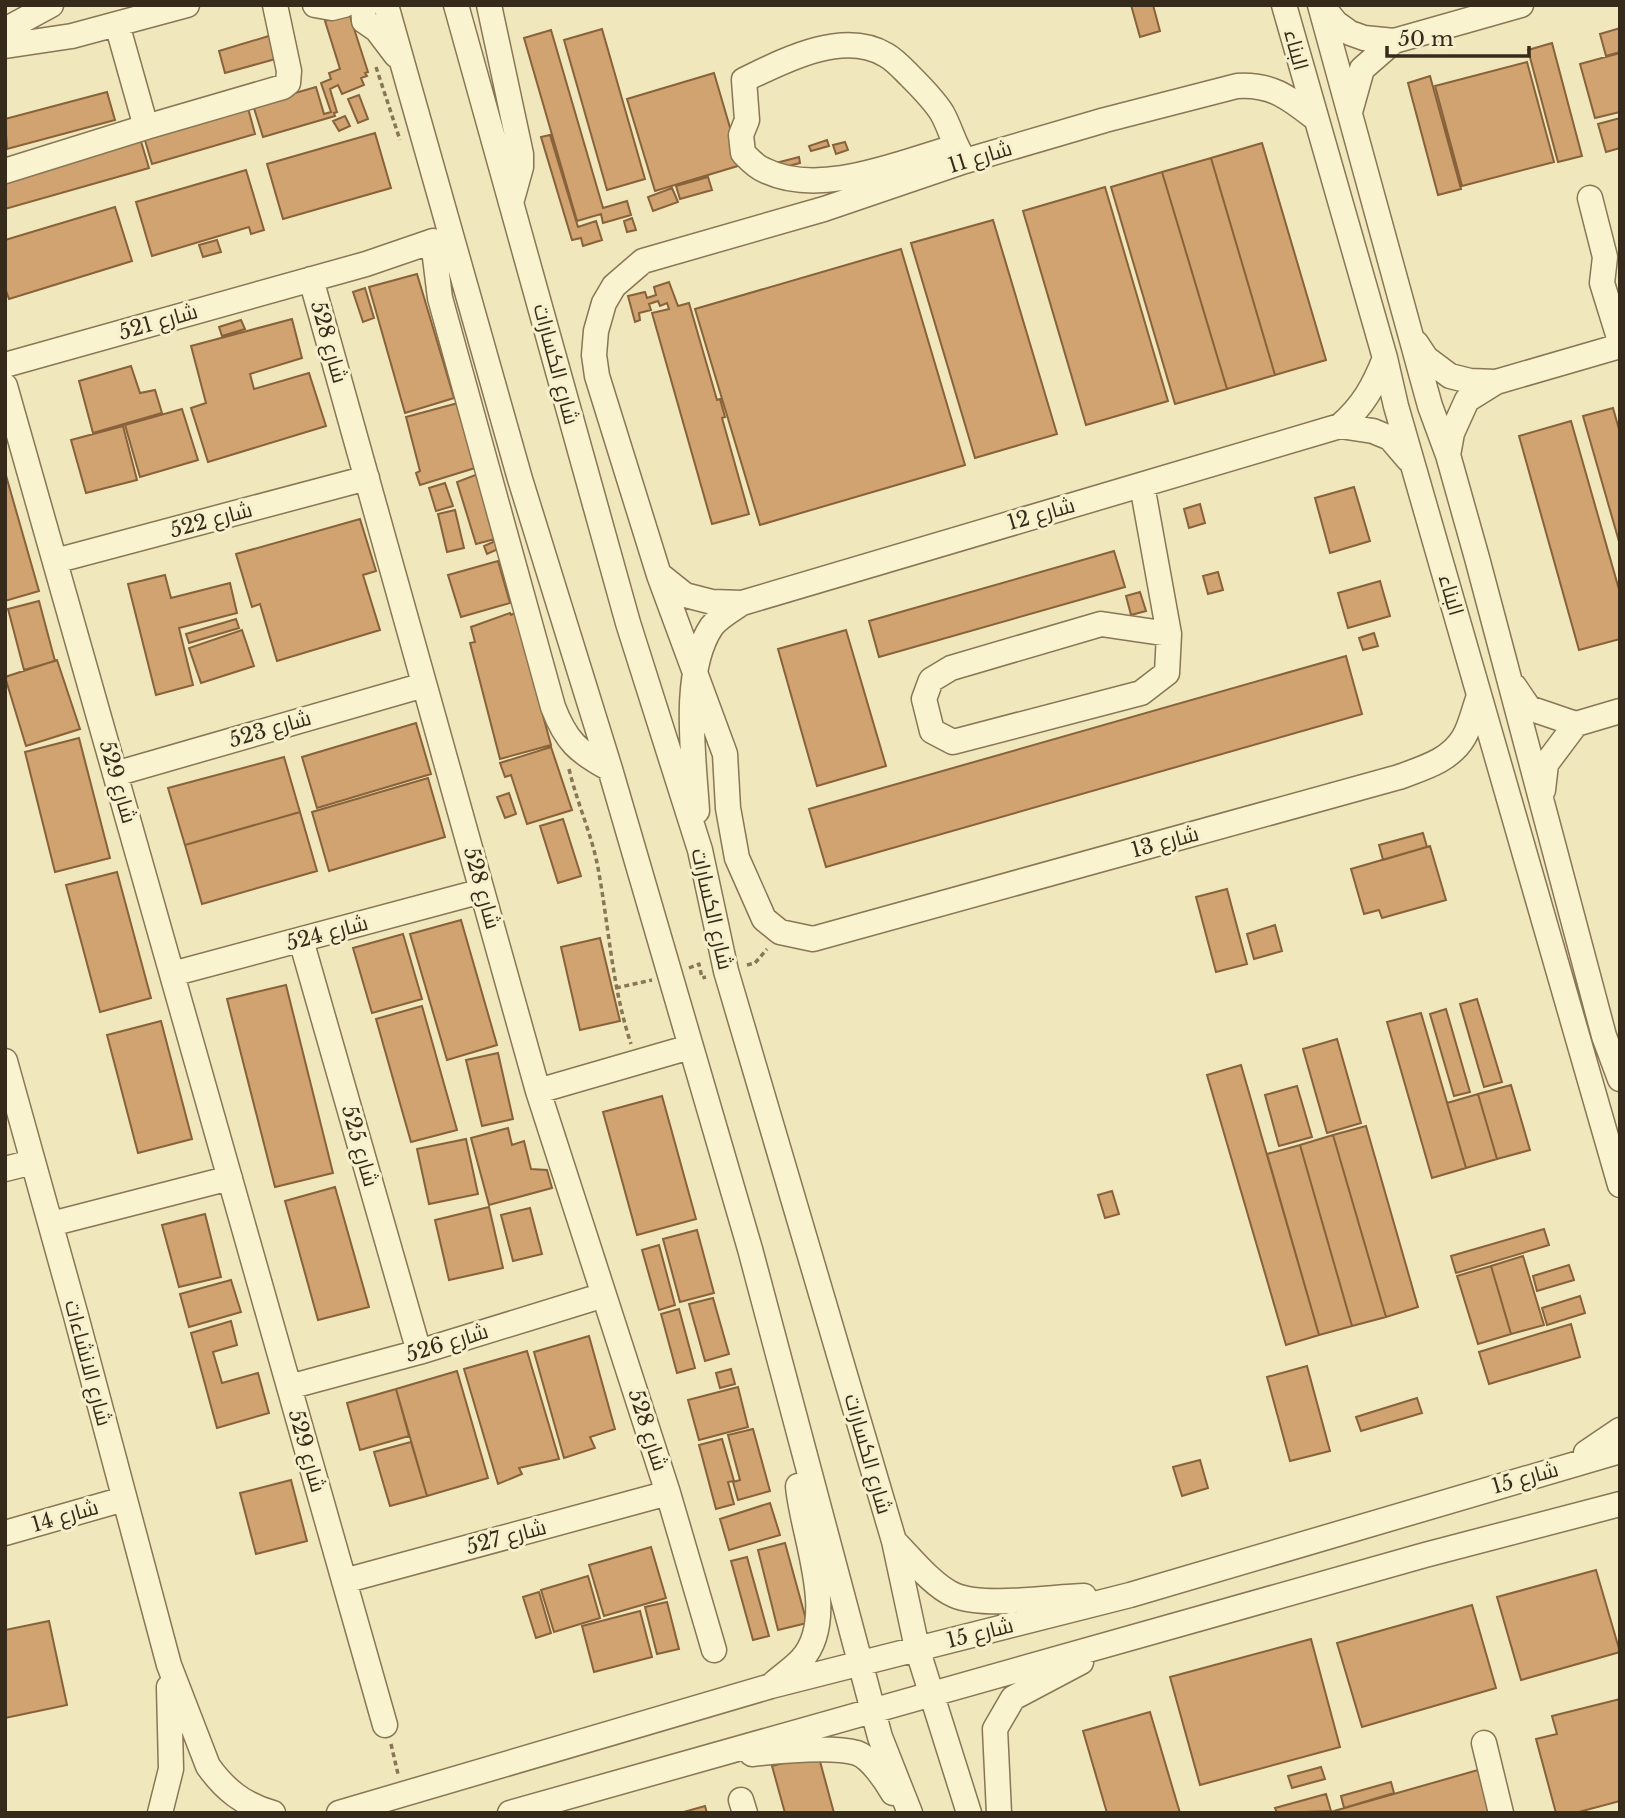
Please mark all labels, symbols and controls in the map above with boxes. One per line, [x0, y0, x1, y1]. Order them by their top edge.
scale bar [1387, 14, 1529, 58]
text: 50 m [1398, 26, 1454, 52]
street label: البناء [1278, 27, 1314, 73]
street label: شارع 11 [945, 135, 1015, 180]
street label: شارع 521 [116, 298, 201, 347]
street label: شارع 528 [304, 298, 353, 386]
street label: شارع الكسارات [526, 301, 585, 427]
street label: شارع 12 [1004, 492, 1078, 537]
street label: شارع 522 [167, 497, 255, 544]
street label: البناء [1433, 572, 1469, 618]
street label: شارع 523 [226, 705, 314, 754]
street label: شارع 529 [93, 738, 142, 827]
street label: شارع 13 [1128, 821, 1202, 864]
street label: شارع 528 [457, 844, 506, 932]
street label: شارع الكسارات [684, 846, 739, 973]
street label: شارع 524 [283, 910, 371, 957]
street label: شارع 525 [335, 1102, 384, 1190]
street label: شارع الانشاءات [58, 1297, 117, 1429]
street label: شارع 526 [403, 1318, 492, 1369]
street label: شارع 528 [622, 1386, 673, 1474]
street label: شارع الكسارات [837, 1391, 898, 1517]
street label: شارع 529 [282, 1407, 331, 1496]
street label: شارع 15 [1489, 1456, 1562, 1501]
street label: شارع 14 [29, 1494, 102, 1539]
street label: شارع 527 [463, 1514, 549, 1561]
street label: شارع 15 [944, 1612, 1016, 1655]

